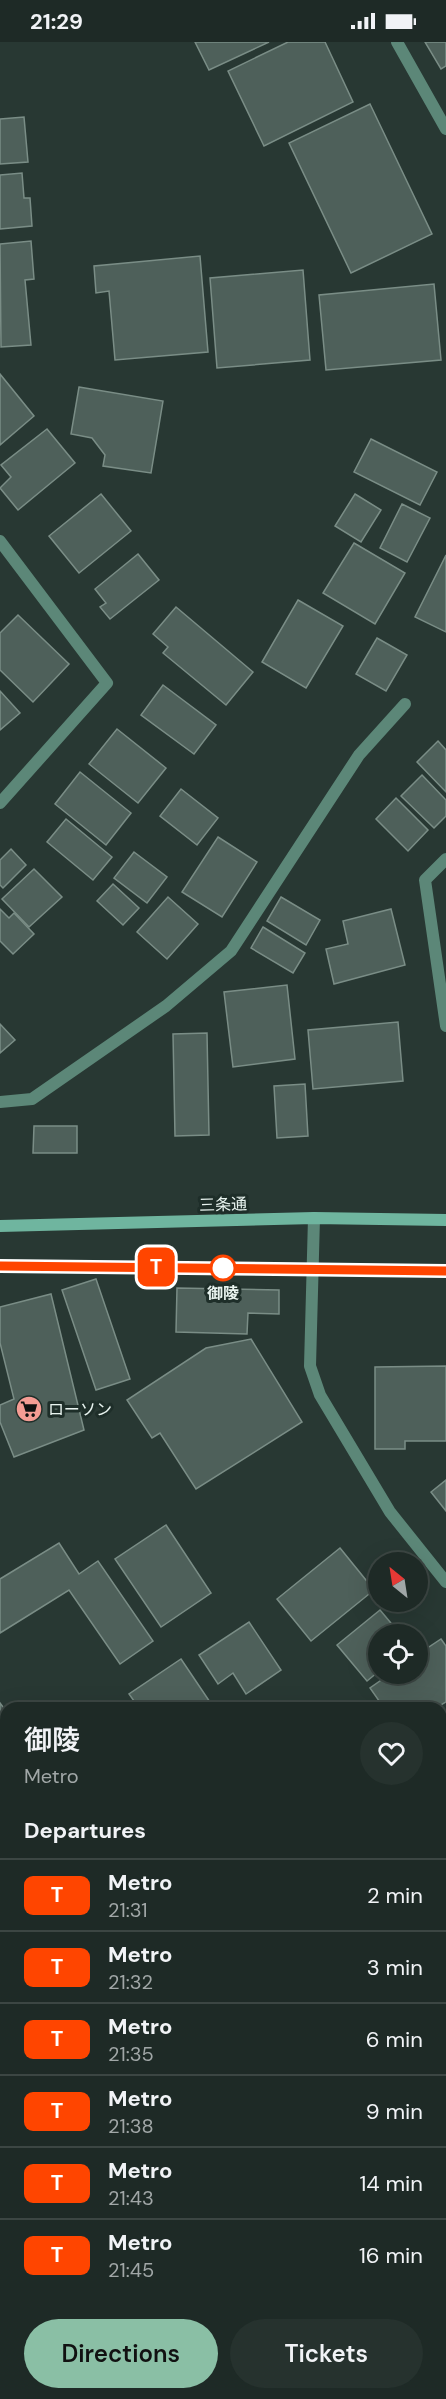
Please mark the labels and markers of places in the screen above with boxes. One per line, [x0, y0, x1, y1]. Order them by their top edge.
marker: 御陵 [210, 1255, 236, 1281]
place label: 御陵 [207, 1283, 239, 1304]
supermarket icon: ローソン [14, 1394, 44, 1424]
place label: ローソン [48, 1399, 112, 1420]

